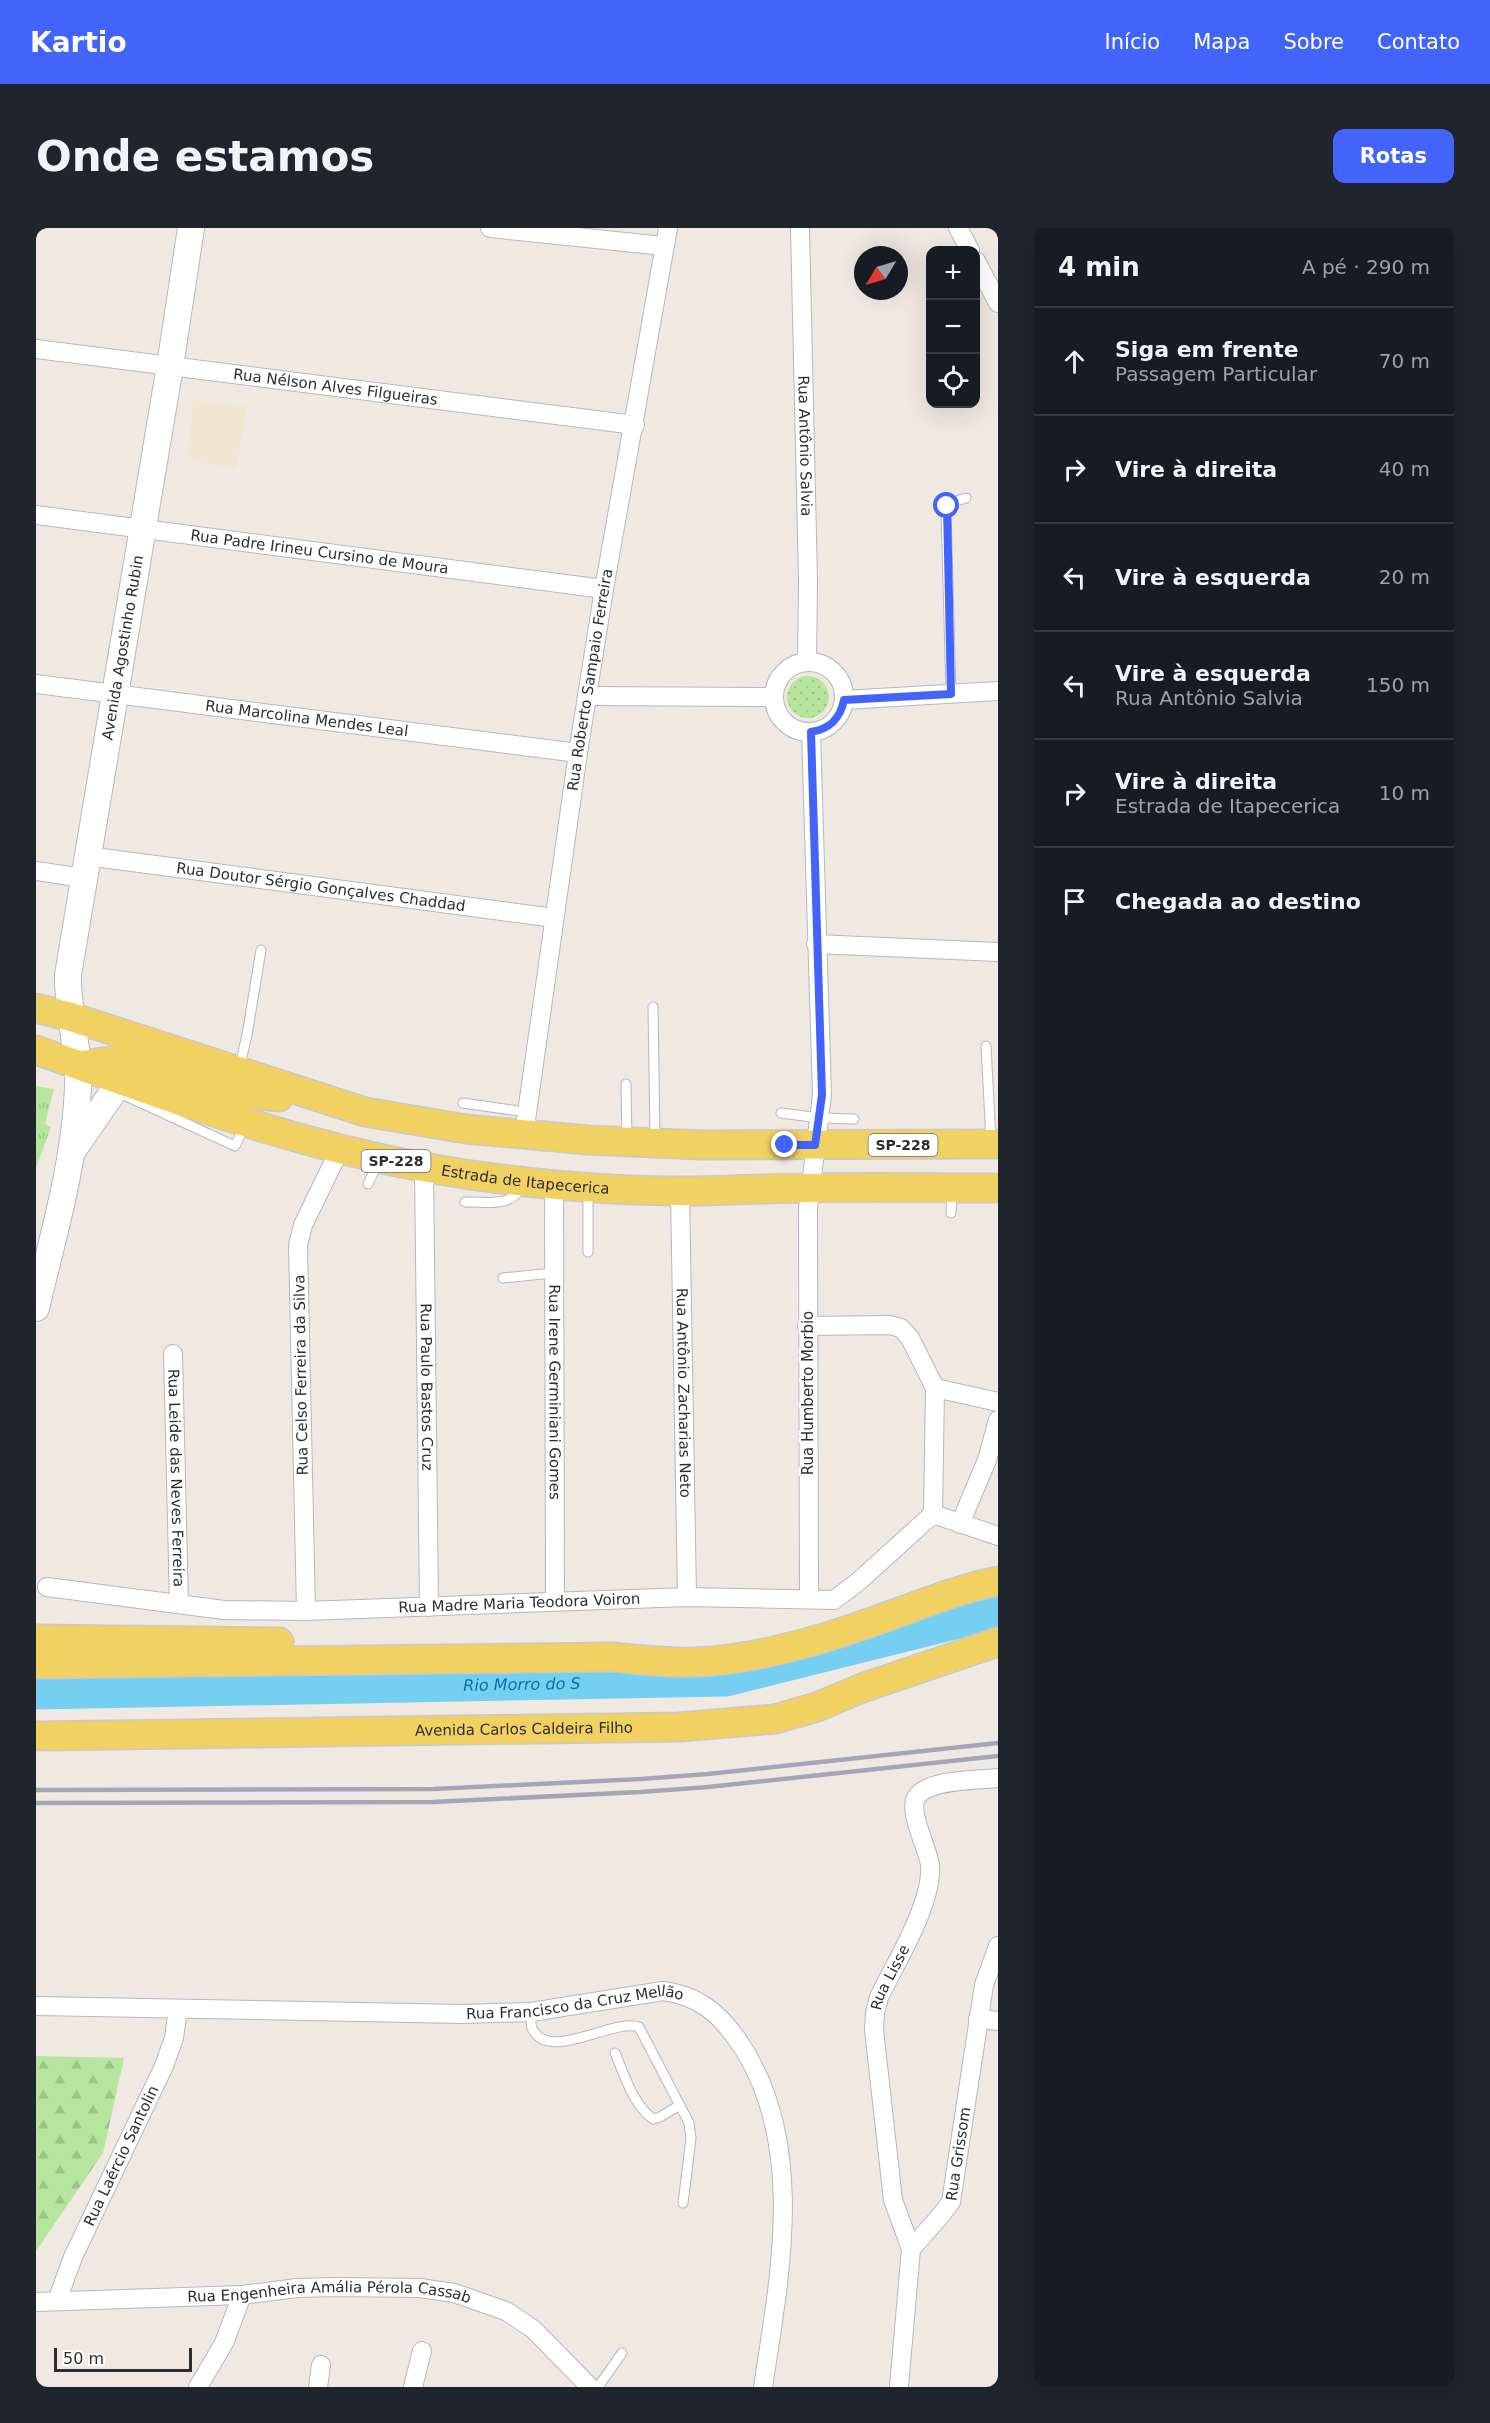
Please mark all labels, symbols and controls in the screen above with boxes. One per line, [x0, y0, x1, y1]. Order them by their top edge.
text: Kartio [30, 26, 127, 59]
text: Início [1105, 30, 1160, 54]
text: Mapa [1193, 30, 1250, 54]
text: Sobre [1283, 30, 1344, 54]
text: Contato [1377, 30, 1460, 54]
button: Rotas [1333, 129, 1454, 183]
text: Onde estamos [36, 132, 374, 181]
north arrow [854, 246, 908, 300]
map controls [926, 246, 980, 408]
button: + [926, 246, 980, 300]
text: 4 min [1058, 252, 1140, 282]
text: A pé · 290 m [1302, 255, 1430, 279]
button: − [926, 300, 980, 354]
text: Siga em frente [1115, 337, 1299, 362]
icon: ahead [1058, 345, 1091, 378]
text: 70 m [1379, 349, 1430, 373]
button: locate [926, 354, 980, 408]
text: Passagem Particular [1115, 362, 1317, 386]
street label: Rua Nélson Alves Filgueiras [232, 365, 439, 409]
street label: Rua Antônio Salvia [794, 375, 816, 517]
icon: right [1058, 453, 1091, 486]
text: Vire à direita [1115, 457, 1277, 482]
text: 40 m [1379, 457, 1430, 481]
route start [933, 492, 959, 518]
street label: Rua Padre Irineu Cursino de Moura [189, 526, 450, 578]
street label: Avenida Agostinho Rubin [99, 554, 147, 741]
icon: left [1058, 561, 1091, 594]
text: Vire à esquerda [1115, 565, 1311, 590]
text: 20 m [1379, 565, 1430, 589]
street label: Rua Roberto Sampaio Ferreira [564, 567, 616, 792]
text: Vire à esquerda [1115, 661, 1311, 686]
icon: left [1058, 669, 1091, 702]
text: 150 m [1366, 673, 1430, 697]
text: Rua Antônio Salvia [1115, 686, 1303, 710]
street label: Rua Marcolina Mendes Leal [204, 697, 409, 740]
text: Vire à direita [1115, 769, 1277, 794]
icon: right [1058, 777, 1091, 810]
text: 10 m [1379, 781, 1430, 805]
text: Estrada de Itapecerica [1115, 794, 1340, 818]
street label: Rua Doutor Sérgio Gonçalves Chaddad [175, 859, 467, 915]
icon: arrive [1058, 885, 1091, 918]
text: Chegada ao destino [1115, 889, 1361, 914]
route end [771, 1131, 797, 1157]
road number: SP-228 [868, 1134, 938, 1156]
road number: SP-228 [362, 1150, 430, 1172]
street label: Estrada de Itapecerica [440, 1161, 610, 1198]
street label: Rua Celso Ferreira da Silva [290, 1275, 312, 1475]
street label: Rua Irene Germiniani Gomes [545, 1284, 564, 1500]
street label: Rua Antônio Zacharias Neto [673, 1288, 694, 1498]
street label: Rua Paulo Bastos Cruz [417, 1303, 436, 1471]
street label: Rua Humberto Morbio [799, 1311, 817, 1475]
street label: Rua Leide das Neves Ferreira [164, 1369, 188, 1587]
street label: Rua Madre Maria Teodora Voiron [398, 1590, 641, 1617]
water label: Rio Morro do S [463, 1674, 581, 1695]
street label: Avenida Carlos Caldeira Filho [415, 1719, 633, 1740]
street label: Rua Lisse [867, 1942, 913, 2012]
street label: Rua Francisco da Cruz Mellão [466, 1982, 686, 2023]
street label: Rua Laércio Santolin [80, 2083, 162, 2229]
street label: Rua Grissom [942, 2106, 974, 2202]
street label: Rua Engenheira Amália Pérola Cassab [187, 2278, 474, 2307]
scale bar [54, 2345, 192, 2372]
text: 50 m [63, 2349, 104, 2368]

